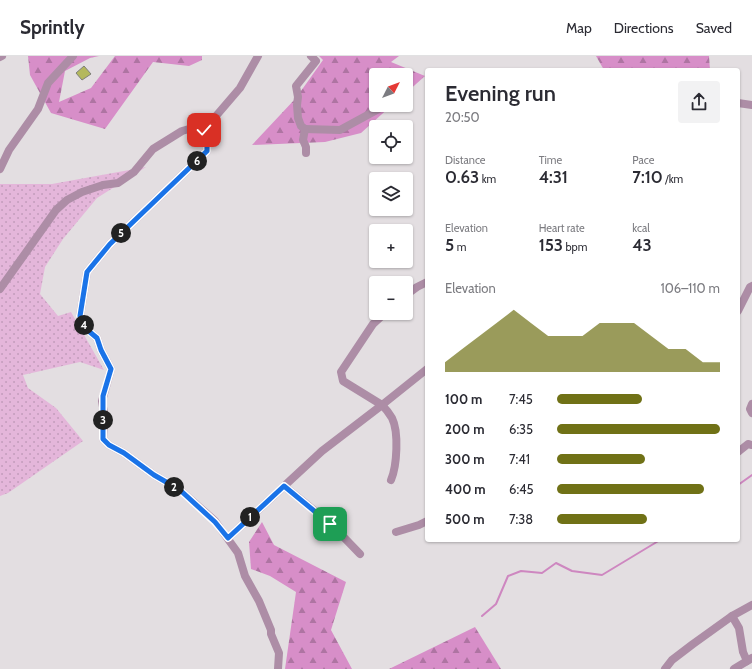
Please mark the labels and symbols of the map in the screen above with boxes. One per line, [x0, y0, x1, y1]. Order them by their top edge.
north arrow [369, 68, 413, 112]
pin [187, 113, 221, 147]
pin: 6 [187, 151, 207, 171]
pin: 5 [111, 223, 131, 243]
pin: 4 [74, 315, 94, 335]
pin: 3 [93, 410, 113, 430]
pin: 2 [164, 477, 184, 497]
pin: 1 [240, 507, 260, 527]
pin [313, 507, 347, 541]

